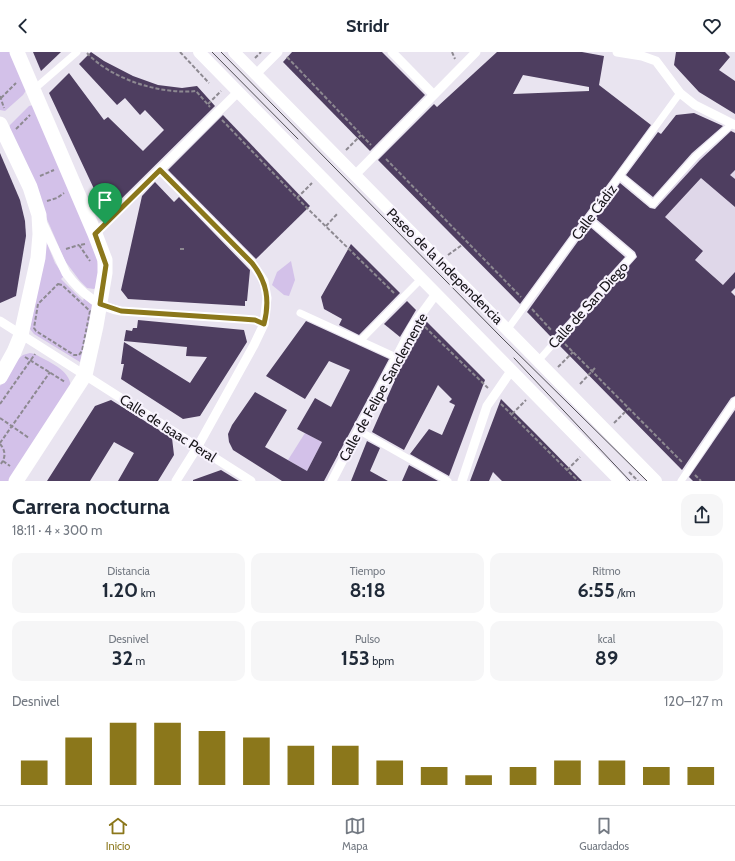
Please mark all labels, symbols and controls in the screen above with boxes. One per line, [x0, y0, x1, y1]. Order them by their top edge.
icon: back [12, 15, 34, 37]
text: Stridr [346, 15, 389, 37]
icon: heart [701, 15, 723, 37]
street label: Calle Cádiz [567, 180, 621, 243]
pin [88, 183, 122, 224]
icon: arrive [94, 189, 116, 211]
street label: Paseo de la Independencia [383, 204, 507, 328]
street label: Calle de San Diego [544, 257, 632, 352]
street label: Calle de Felipe Sanclemente [335, 310, 431, 464]
street label: Calle de Isaac Peral [116, 390, 220, 466]
text: Carrera nocturna [12, 493, 170, 520]
button: share [681, 494, 723, 536]
text: 18:11 · 4 × 300 m [12, 522, 102, 538]
text: Distancia [107, 564, 150, 578]
text: Tiempo [350, 564, 385, 578]
text: Ritmo [592, 564, 621, 578]
text: 1.20 [102, 578, 138, 602]
text: 8:18 [350, 578, 385, 602]
text: 6:55 [578, 578, 615, 602]
text: km [138, 586, 155, 600]
text: /km [615, 586, 635, 600]
text: Desnivel [108, 632, 149, 646]
text: Pulso [355, 632, 380, 646]
text: kcal [598, 632, 615, 646]
text: 32 [112, 646, 133, 670]
text: 153 [341, 646, 370, 670]
text: 89 [595, 646, 618, 670]
text: m [133, 654, 145, 668]
text: bpm [370, 654, 394, 668]
text: Desnivel [12, 693, 59, 709]
text: 120–127 m [664, 693, 723, 709]
tab: Inicio [106, 815, 130, 853]
tab: Mapa [342, 815, 368, 853]
tab: Guardados [579, 815, 629, 853]

